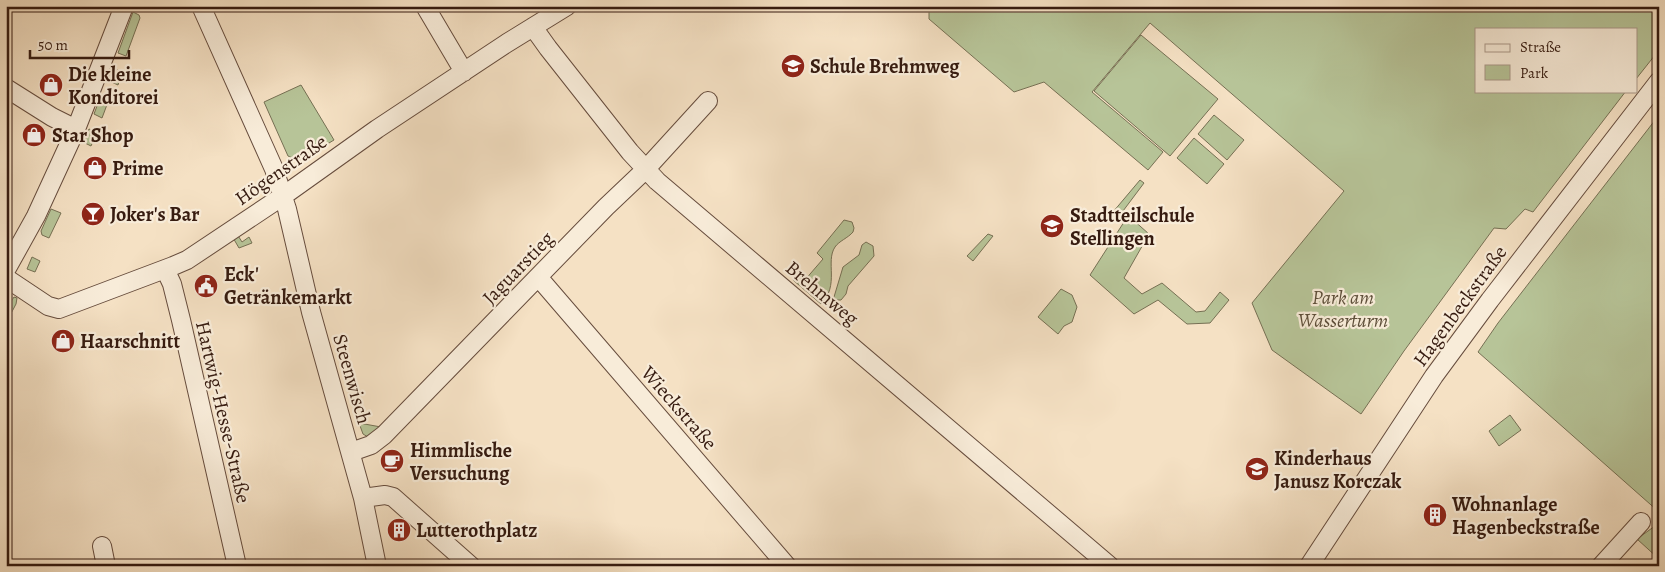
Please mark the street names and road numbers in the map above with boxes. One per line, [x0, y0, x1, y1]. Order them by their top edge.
street label: Högenstraße [230, 128, 333, 212]
street label: Jaguarstieg [476, 225, 560, 311]
street label: Hagenbeckstraße [1407, 240, 1513, 372]
street label: Brehmweg [780, 254, 864, 332]
street label: Hartwig-Hesse-Straße [189, 318, 257, 506]
street label: Steenwisch [326, 331, 378, 428]
street label: Wieckstraße [634, 359, 723, 456]

